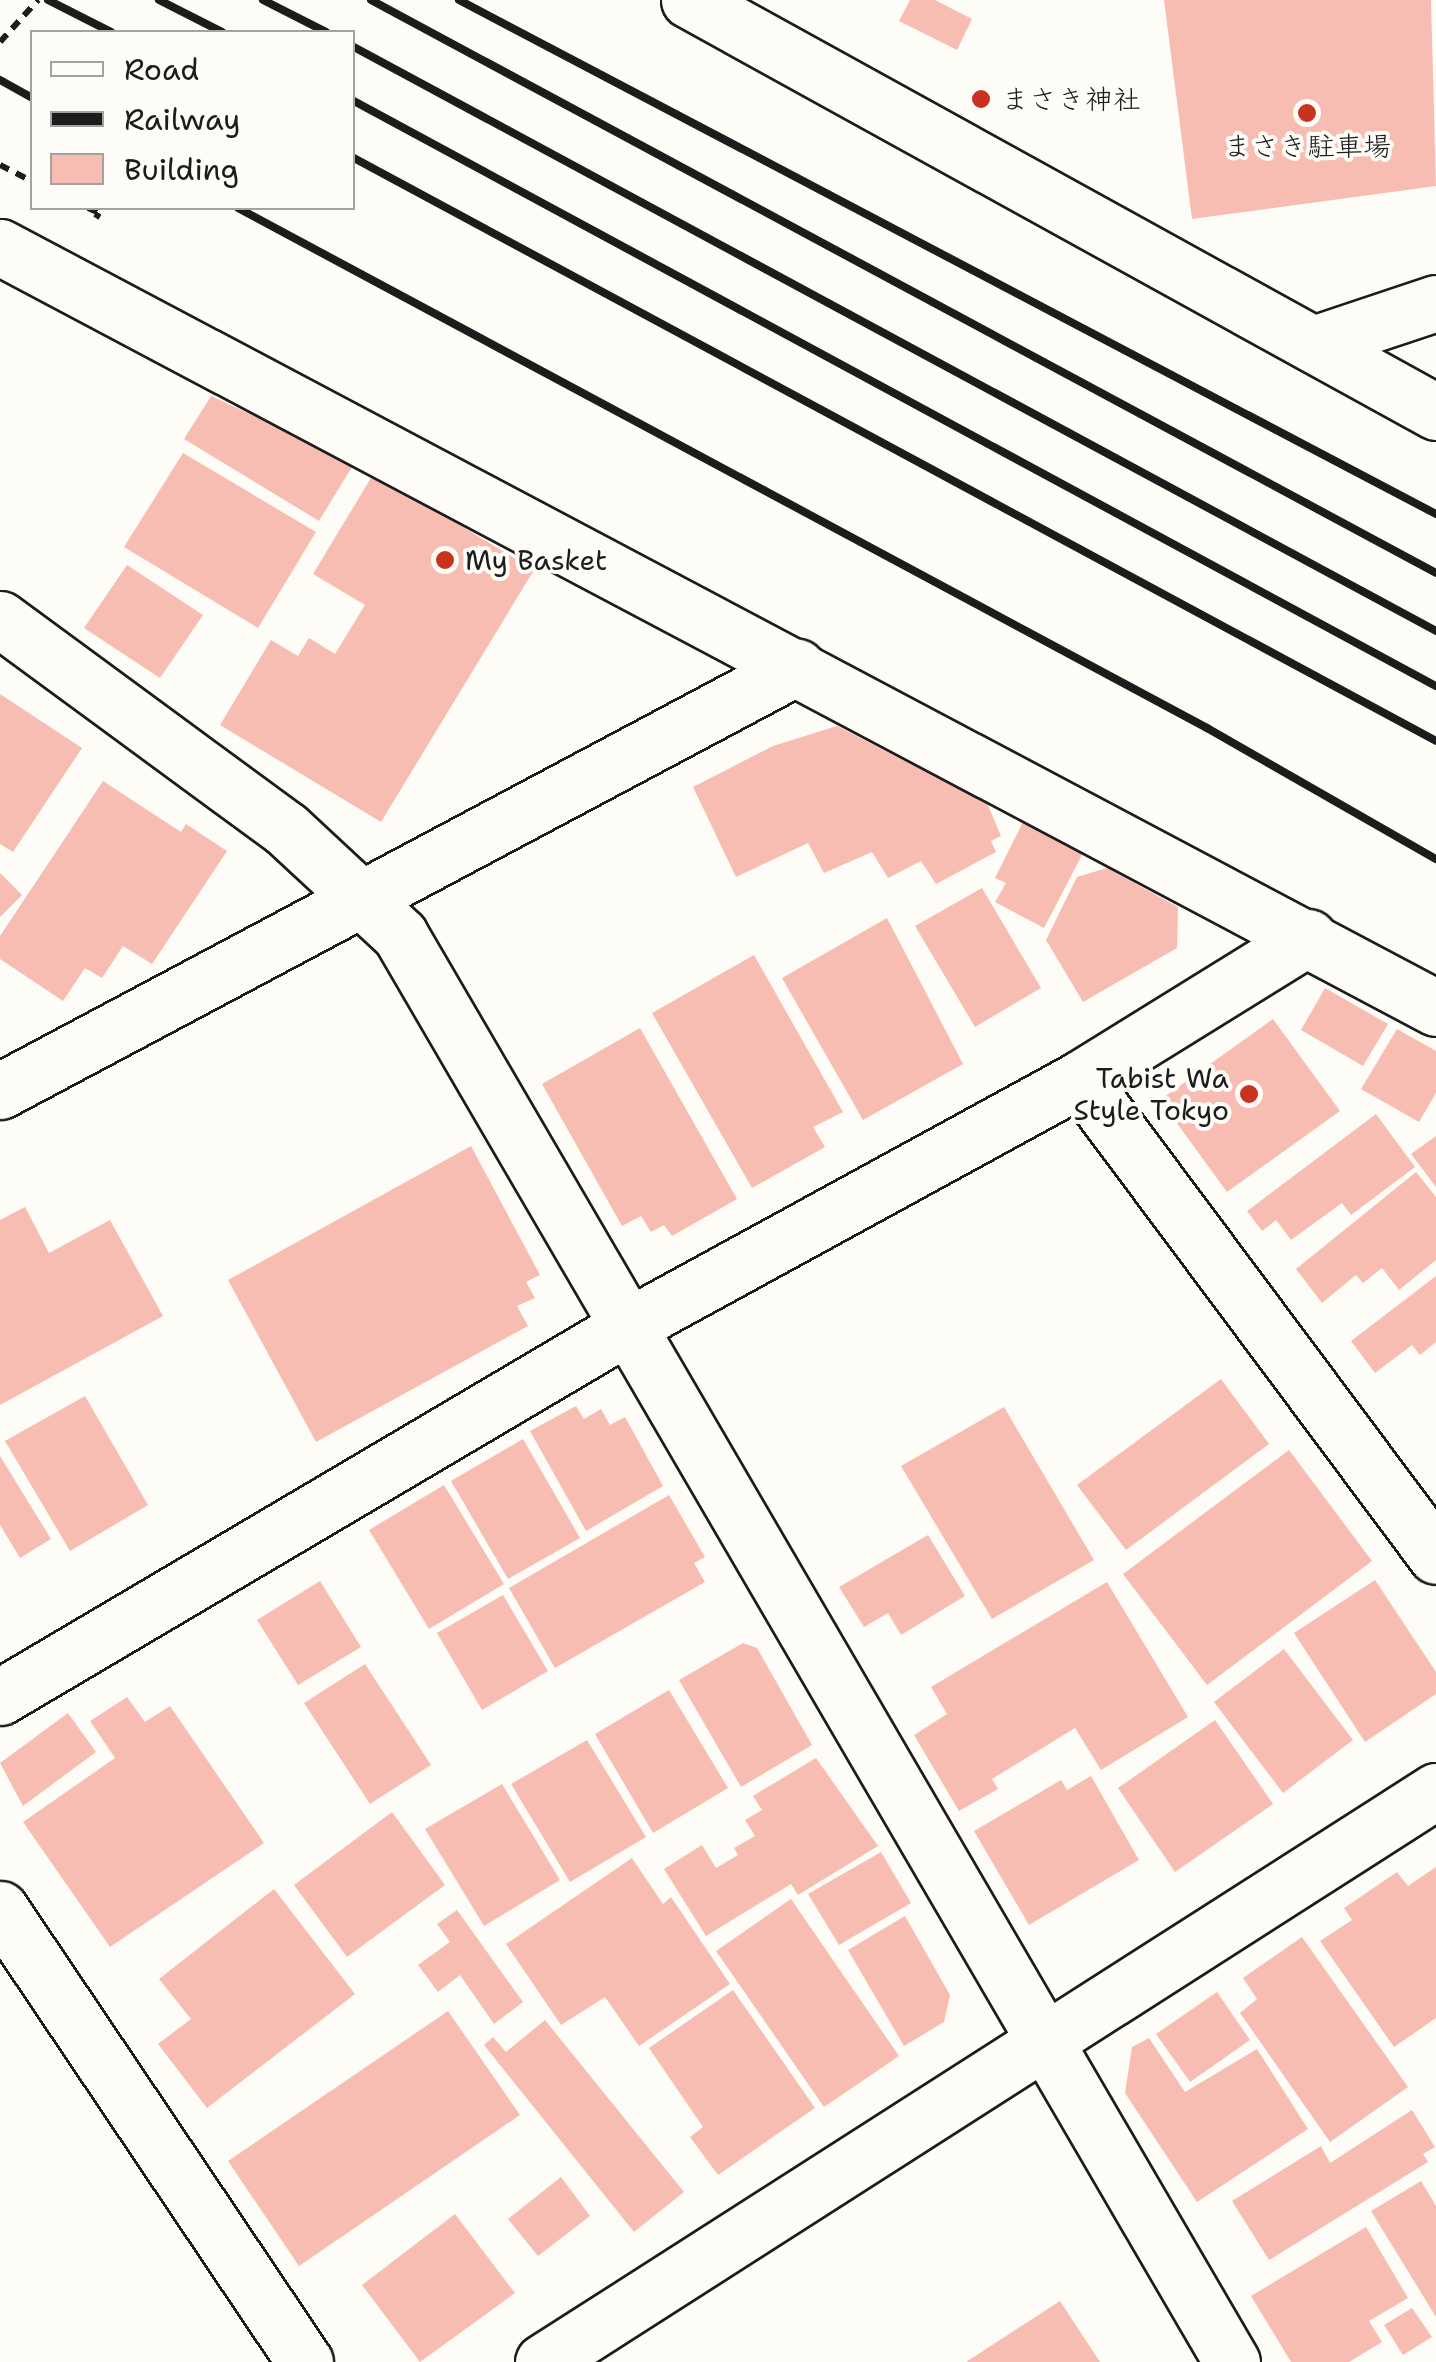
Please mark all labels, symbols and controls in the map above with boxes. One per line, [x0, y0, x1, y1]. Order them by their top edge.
legend [30, 30, 355, 210]
text: Road [124, 49, 199, 90]
place label: まさき神社 [1001, 82, 1141, 116]
marker: まさき神社 [970, 88, 992, 110]
text: Railway [124, 99, 240, 140]
marker: まさき駐車場 [1296, 102, 1318, 124]
place label: まさき駐車場 [1223, 129, 1391, 163]
text: Building [124, 149, 239, 190]
place label: My Basket [465, 543, 607, 577]
marker: My Basket [434, 549, 456, 571]
place label: Tabist Wa Style Tokyo [1073, 1061, 1229, 1127]
marker: Tabist Wa Style Tokyo [1238, 1083, 1260, 1105]

